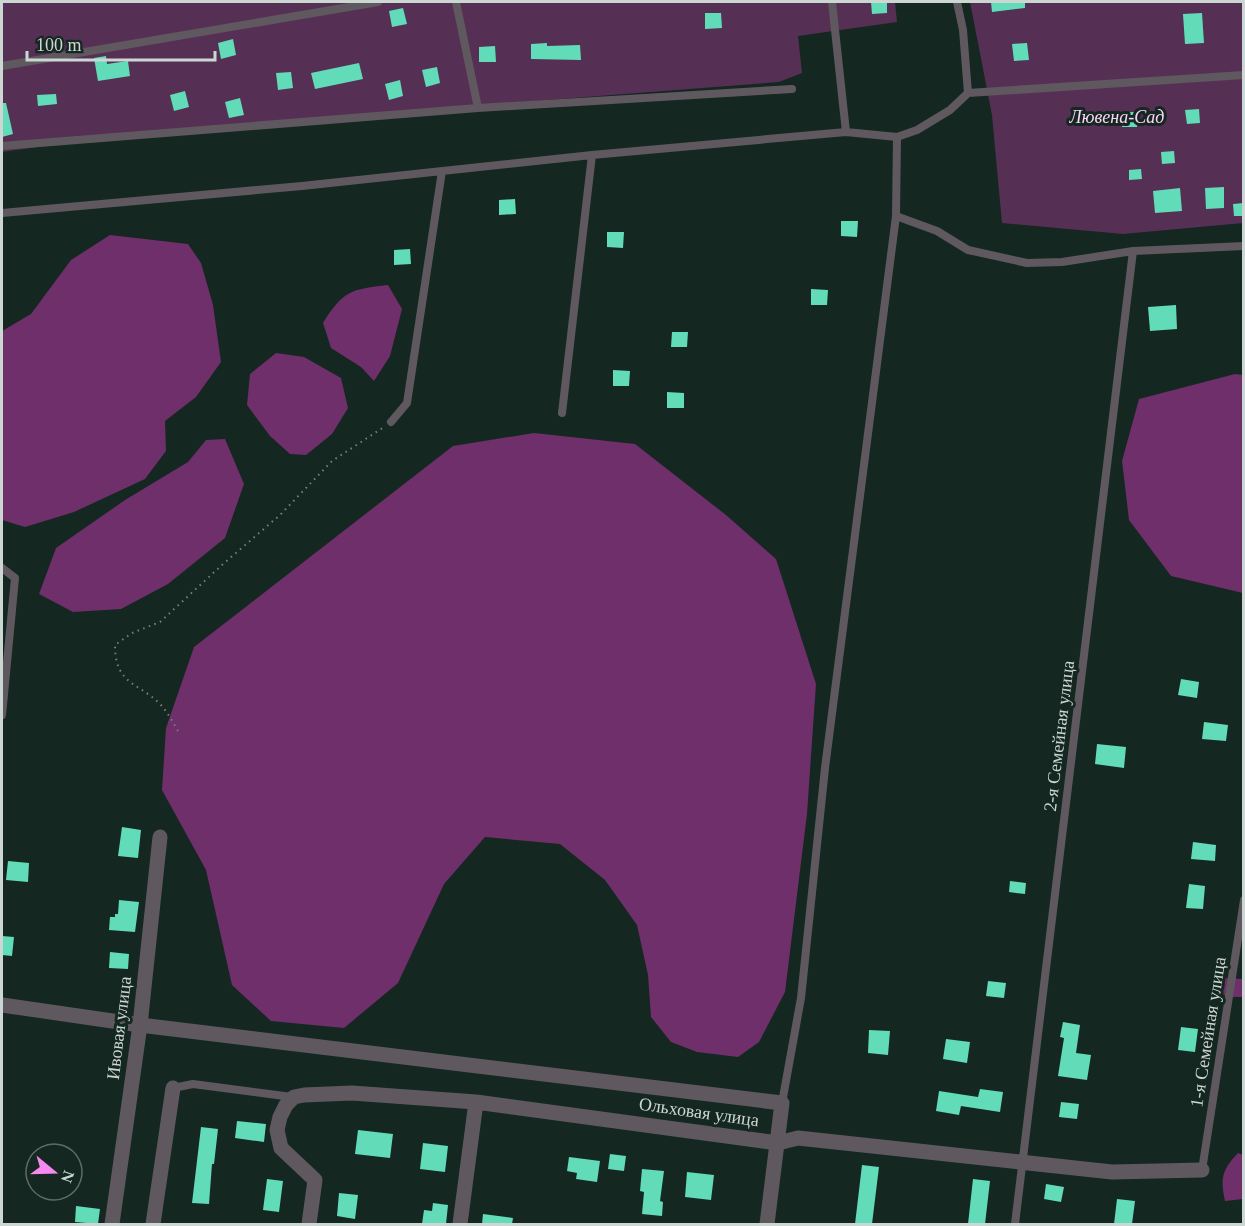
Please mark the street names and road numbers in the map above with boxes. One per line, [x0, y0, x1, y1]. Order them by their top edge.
street label: 2-я Семейная улица [1040, 659, 1078, 813]
street label: 1-я Семейная улица [1186, 955, 1230, 1109]
street label: Ивовая улица [103, 975, 135, 1081]
street label: Ольховая улица [638, 1094, 760, 1130]

